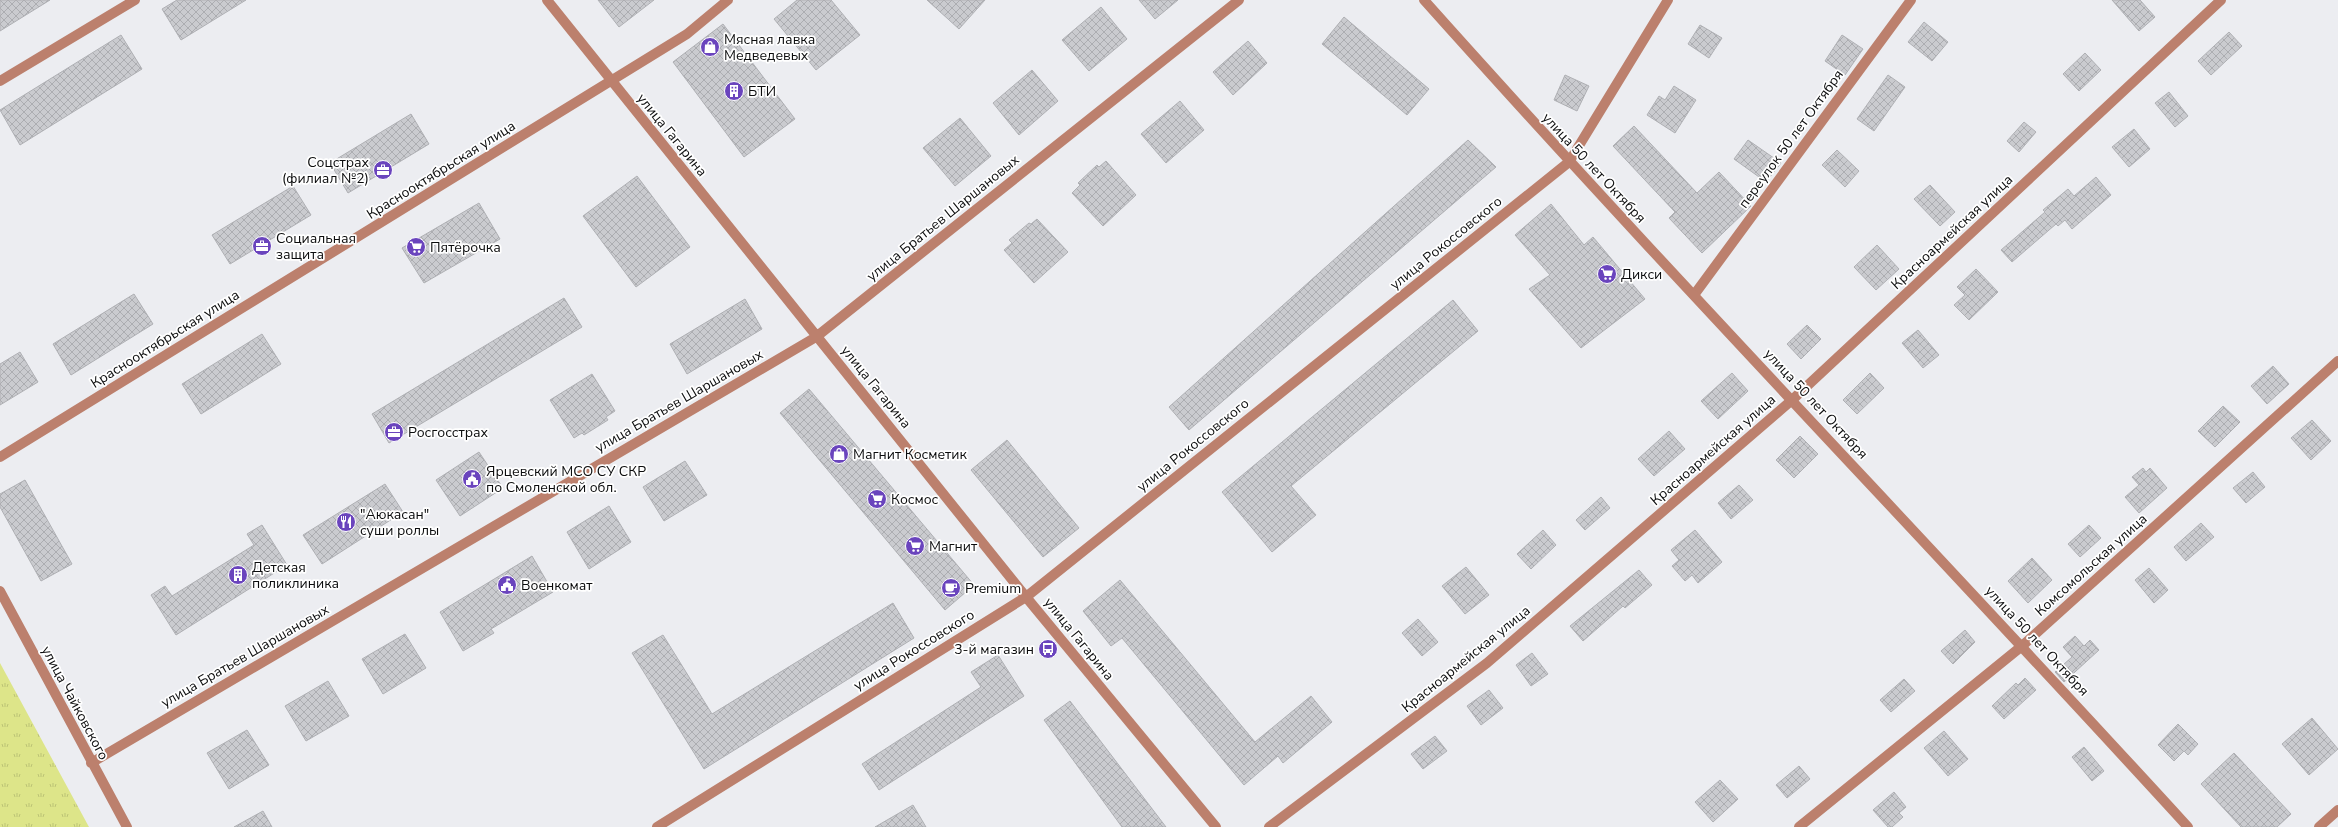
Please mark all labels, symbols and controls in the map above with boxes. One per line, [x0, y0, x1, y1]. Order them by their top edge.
place label: Мясная лавка Медведевых [724, 30, 815, 65]
shop icon: Мясная лавка Медведевых [699, 36, 721, 58]
street label: переулок 50 лет Октября [1734, 66, 1848, 212]
building icon: БТИ [723, 80, 745, 102]
place label: БТИ [748, 82, 776, 101]
street label: улица Гагарина [633, 89, 711, 181]
street label: улица 50 лет Октября [1538, 109, 1650, 227]
street label: Краснооктябрьская улица [363, 116, 519, 224]
street label: улица Братьев Шаршановых [863, 150, 1024, 286]
place label: Соцстрах (филиал №2) [282, 153, 369, 188]
office icon: Соцстрах (филиал №2) [372, 159, 394, 181]
street label: Красноармейская улица [1887, 170, 2017, 294]
street label: улица Рокоссовского [1386, 192, 1506, 294]
place label: Социальная защита [276, 229, 356, 264]
office icon: Социальная защита [251, 235, 273, 257]
supermarket icon: Пятёрочка [405, 236, 427, 258]
place label: Пятёрочка [430, 238, 501, 257]
supermarket icon: Дикси [1596, 263, 1618, 285]
place label: Дикси [1621, 265, 1662, 284]
street label: Краснооктябрьская улица [87, 285, 243, 393]
street label: улица Гагарина [837, 341, 915, 433]
street label: улица Братьев Шаршановых [591, 345, 767, 457]
street label: улица 50 лет Октября [1760, 345, 1872, 463]
street label: Красноармейская улица [1646, 390, 1780, 510]
street label: улица Рокоссовского [1133, 394, 1253, 496]
office icon: Росгосстрах [383, 421, 405, 443]
place label: Росгосстрах [408, 423, 489, 442]
shop icon: Магнит Косметик [828, 443, 850, 465]
place label: Магнит Косметик [853, 445, 967, 464]
place label: Ярцевский МСО СУ СКР по Смоленской обл. [486, 462, 646, 497]
public building icon: Ярцевский МСО СУ СКР по Смоленской обл. [461, 468, 483, 490]
supermarket icon: Космос [866, 488, 888, 510]
place label: Космос [891, 490, 939, 509]
place label: "Аюкасан" суши роллы [360, 505, 439, 540]
street label: Комсомольская улица [2031, 509, 2151, 621]
restaurant icon: "Аюкасан" суши роллы [335, 511, 357, 533]
supermarket icon: Магнит [904, 535, 926, 557]
place label: Магнит [929, 537, 978, 556]
place label: Детская поликлиника [252, 558, 339, 593]
building icon: Детская поликлиника [227, 564, 249, 586]
public building icon: Военкомат [496, 574, 518, 596]
place label: Военкомат [521, 576, 593, 595]
cafe icon: Premium [940, 577, 962, 599]
place label: Premium [965, 579, 1021, 598]
street label: улица 50 лет Октября [1981, 582, 2093, 700]
street label: улица Гагарина [1040, 593, 1118, 685]
street label: улица Братьев Шаршановых [157, 600, 333, 712]
street label: Красноармейская улица [1398, 601, 1534, 717]
street label: улица Рокоссовского [850, 605, 978, 695]
bus stop icon: 3-й магазин [1037, 638, 1059, 660]
place label: 3-й магазин [954, 640, 1034, 659]
street label: улица Чайковского [37, 643, 113, 763]

